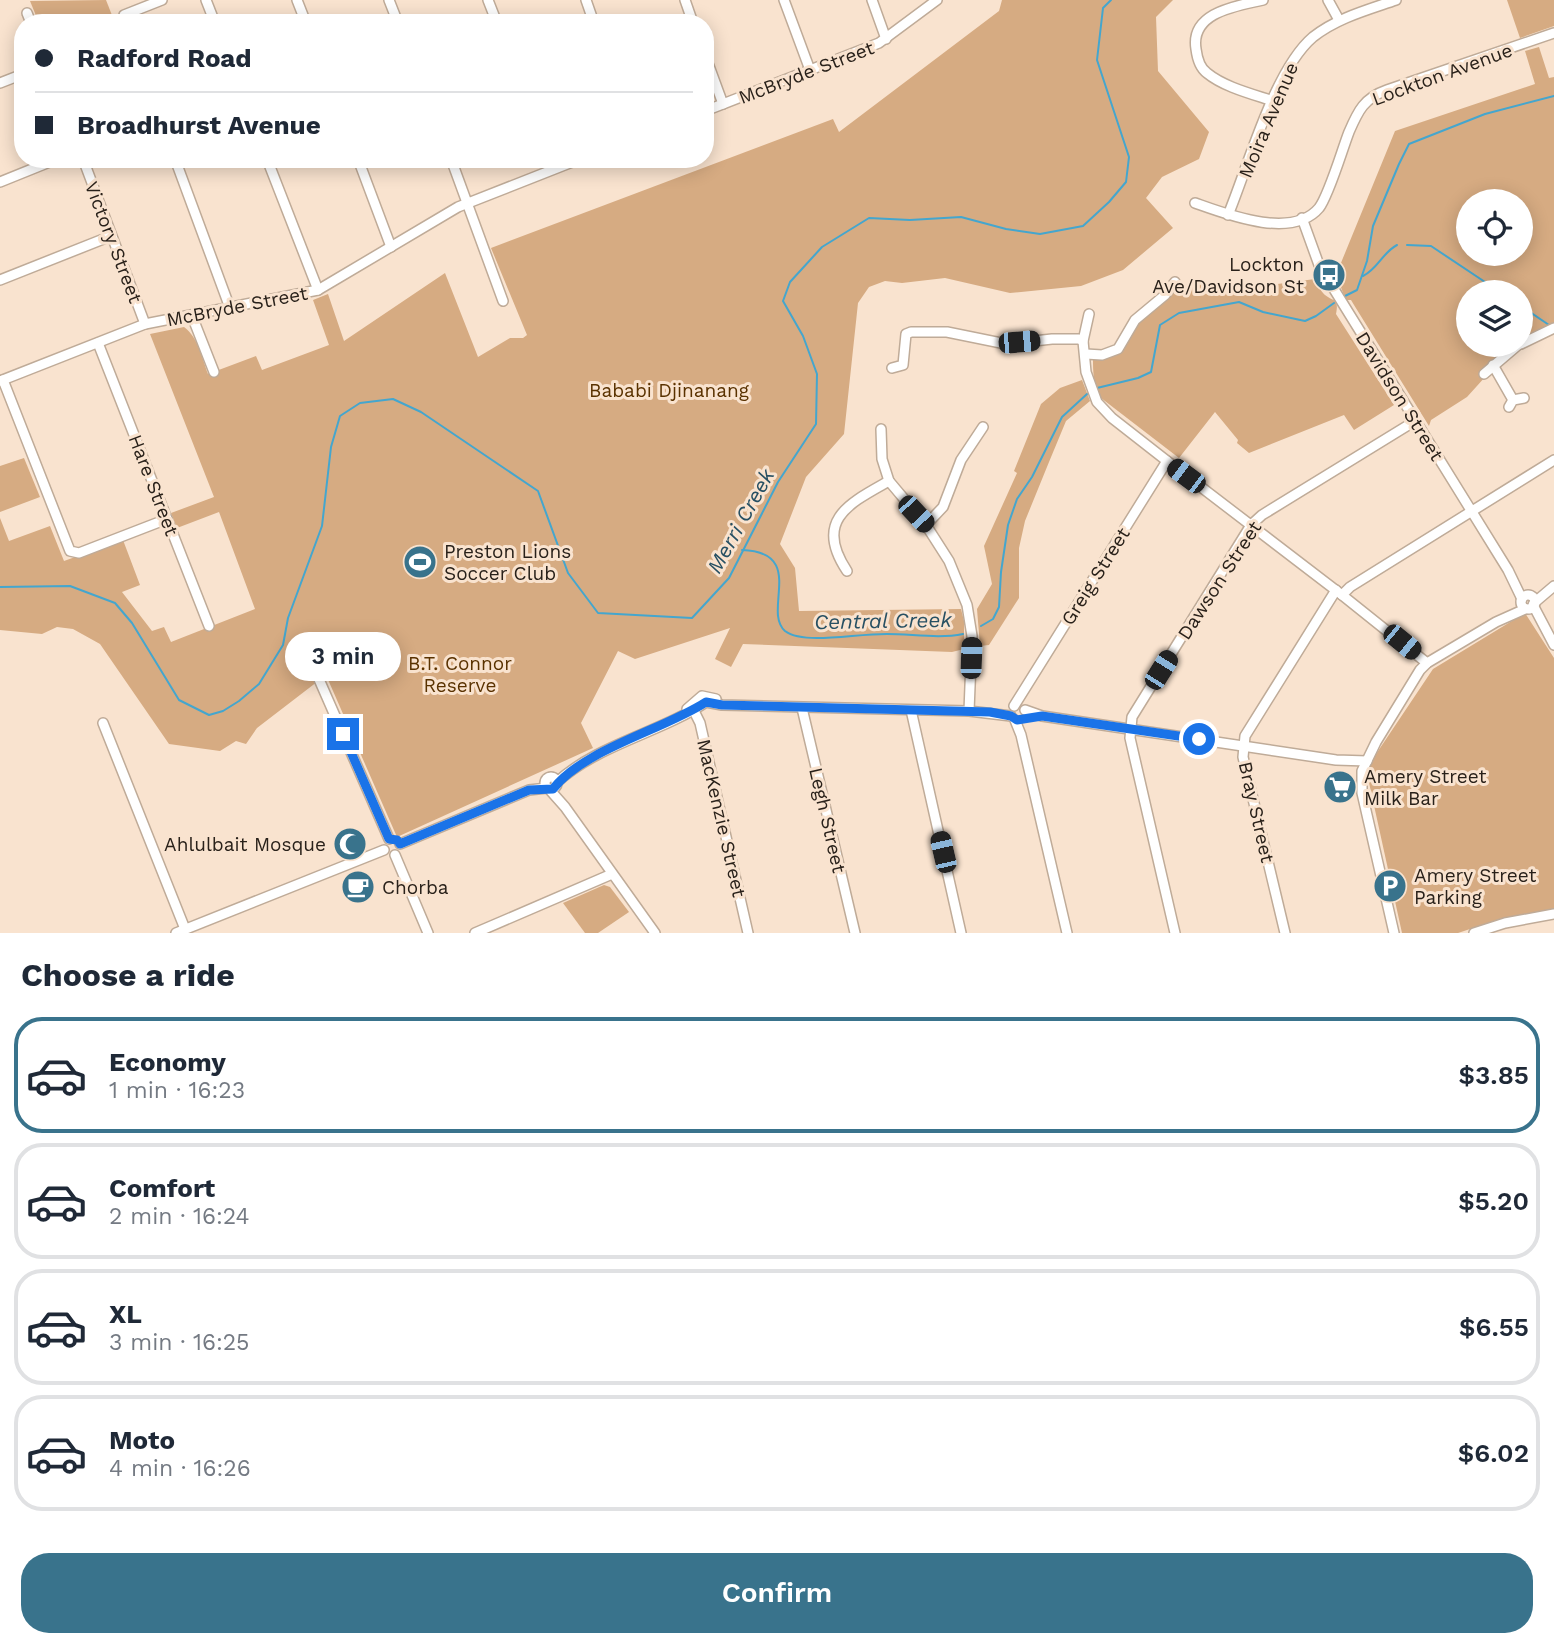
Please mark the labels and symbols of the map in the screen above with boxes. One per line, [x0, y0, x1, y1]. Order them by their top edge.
street label: McBryde Street [735, 36, 877, 109]
street label: Lockton Avenue [1369, 38, 1516, 111]
street label: Moira Avenue [1234, 59, 1303, 181]
street label: Victory Street [80, 178, 147, 306]
place label: Lockton Ave/Davidson St [1152, 253, 1304, 298]
bus stop icon: Lockton Ave/Davidson St [1310, 256, 1348, 294]
street label: McBryde Street [165, 282, 310, 331]
street label: Davidson Street [1351, 327, 1449, 465]
car [998, 330, 1041, 354]
park label: Bababi Djinanang [589, 379, 750, 402]
street label: Hare Street [124, 431, 183, 539]
car [1163, 455, 1210, 497]
water label: Merri Creek [702, 464, 780, 577]
car [894, 491, 939, 537]
street label: Dawson Street [1173, 517, 1266, 644]
street label: Greig Street [1056, 523, 1135, 629]
place label: Preston Lions Soccer Club [444, 540, 571, 585]
sports icon: Preston Lions Soccer Club [401, 543, 439, 581]
water label: Central Creek [814, 607, 953, 634]
car [1380, 621, 1425, 663]
callout: 3 min [285, 632, 401, 682]
car [960, 637, 983, 679]
car [1141, 647, 1182, 693]
park label: B.T. Connor Reserve [408, 652, 512, 697]
route end [327, 718, 359, 750]
route start [1183, 723, 1215, 755]
street label: MacKenzie Street [692, 737, 751, 900]
street label: Bray Street [1234, 759, 1279, 865]
street label: Legh Street [804, 765, 851, 875]
place label: Amery Street Milk Bar [1364, 765, 1486, 810]
supermarket icon: Amery Street Milk Bar [1321, 768, 1359, 806]
mosque icon: Ahlulbait Mosque [331, 825, 369, 863]
car [929, 829, 958, 875]
place label: Ahlulbait Mosque [164, 833, 326, 856]
place label: Amery Street Parking [1414, 864, 1536, 909]
parking icon: Amery Street Parking [1371, 867, 1409, 905]
cafe icon: Chorba [339, 868, 377, 906]
place label: Chorba [382, 876, 449, 899]

